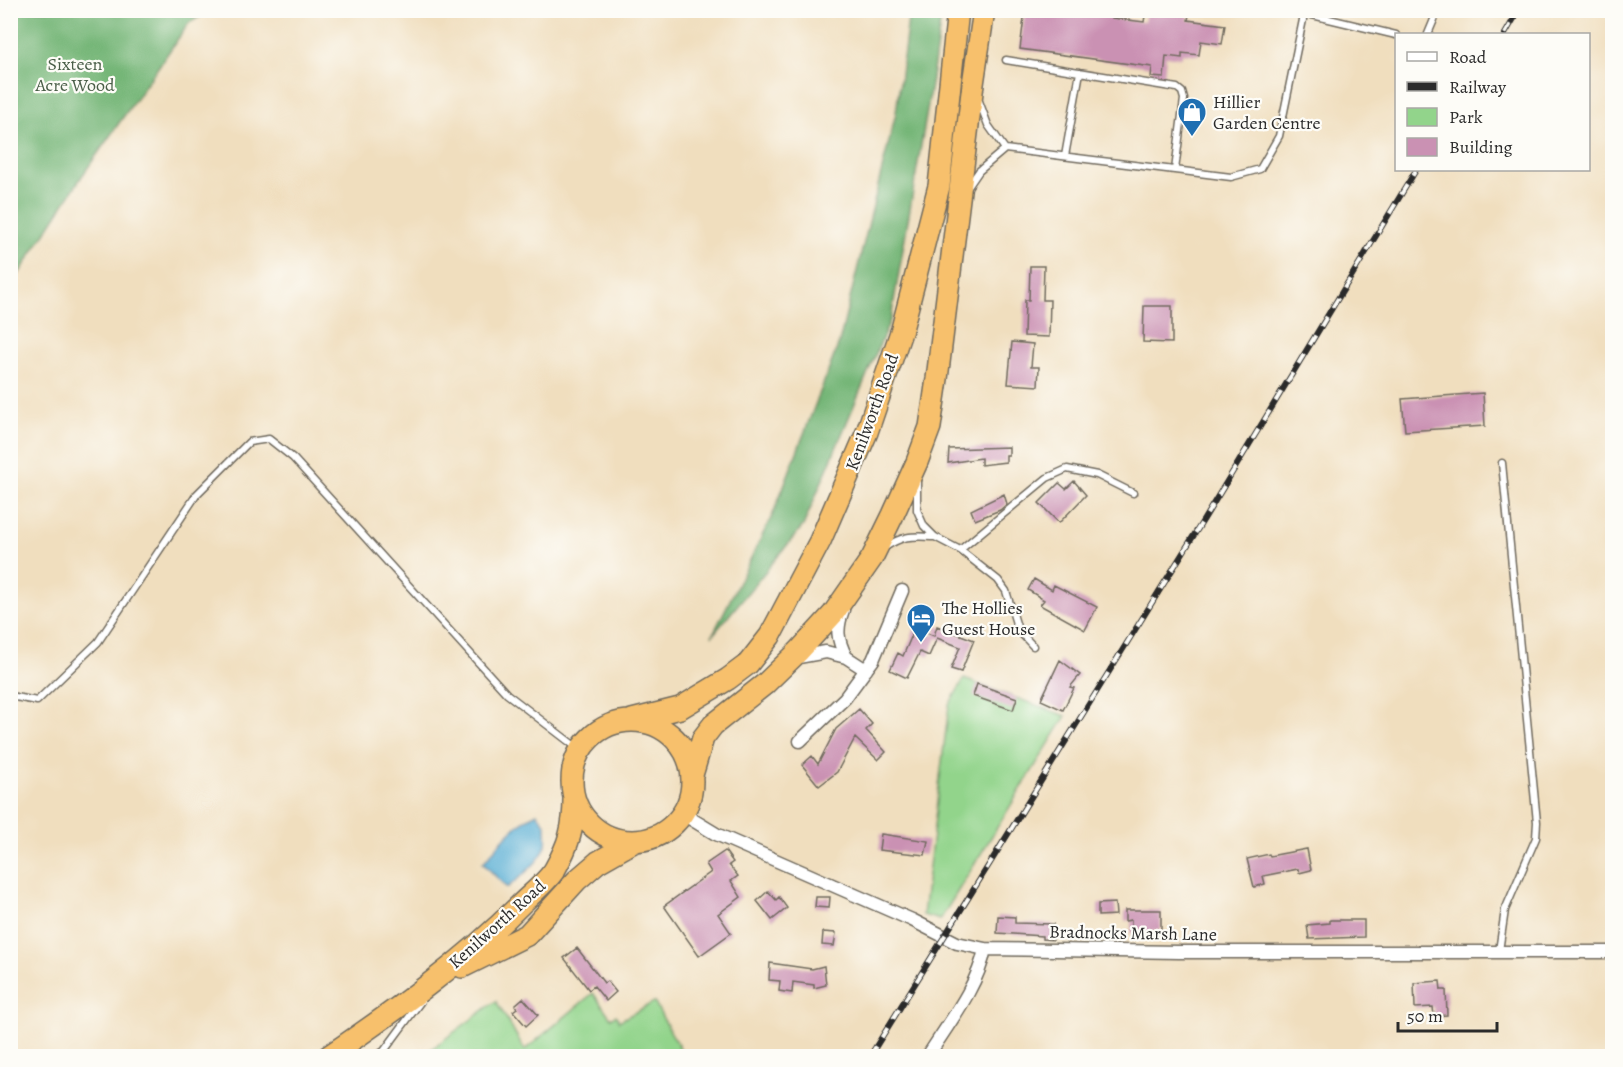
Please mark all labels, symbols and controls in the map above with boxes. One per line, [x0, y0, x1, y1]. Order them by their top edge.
legend [1395, 33, 1590, 171]
text: Road [1449, 45, 1487, 69]
park label: Sixteen Acre Wood [34, 52, 115, 97]
text: Railway [1449, 75, 1507, 99]
place label: Hillier Garden Centre [1213, 90, 1321, 135]
shop icon: Hillier Garden Centre [1176, 96, 1208, 138]
text: Park [1449, 105, 1483, 129]
text: Building [1449, 135, 1513, 159]
street label: Kenilworth Road [840, 350, 904, 474]
place label: The Hollies Guest House [942, 596, 1035, 641]
hotel icon: The Hollies Guest House [905, 602, 937, 644]
street label: Kenilworth Road [443, 874, 551, 974]
street label: Bradnocks Marsh Lane [1049, 920, 1217, 946]
scale bar [1398, 995, 1497, 1033]
text: 50 m [1407, 1004, 1443, 1028]

